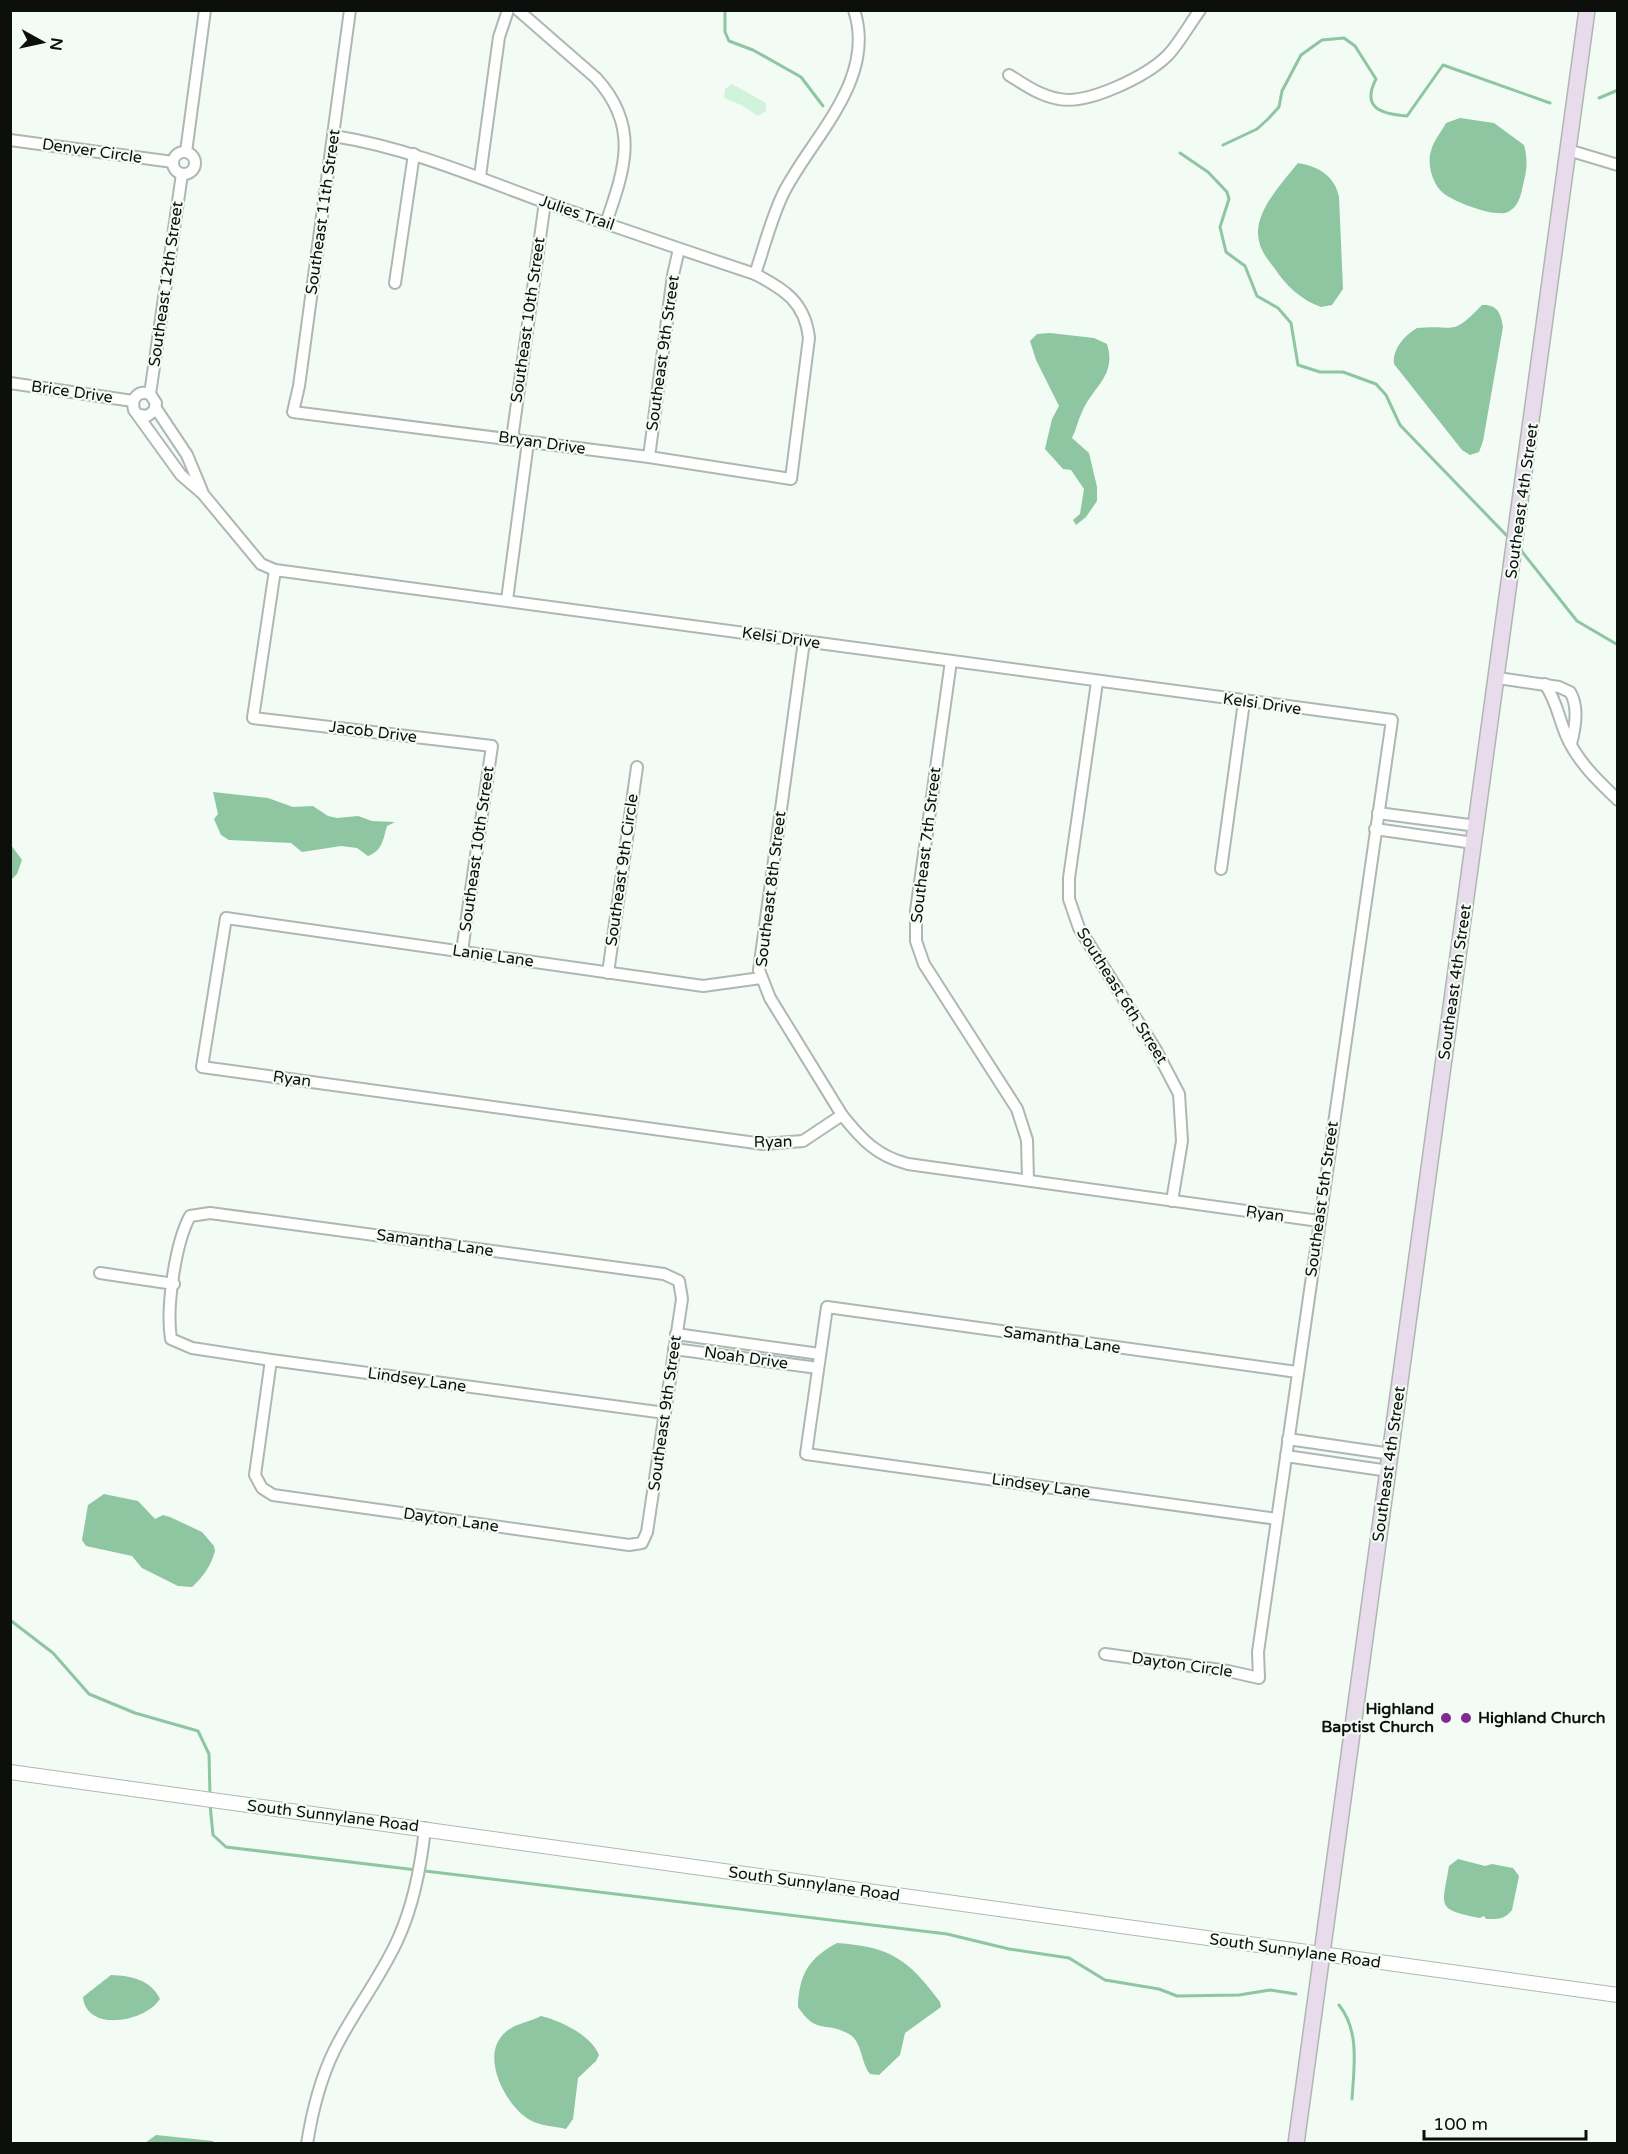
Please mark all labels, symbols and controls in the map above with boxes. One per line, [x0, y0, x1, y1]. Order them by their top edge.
north arrow [12, 12, 72, 72]
text: N [45, 36, 67, 52]
street label: Southeast 11th Street [301, 128, 345, 296]
street label: Denver Circle [41, 134, 143, 168]
street label: Julies Trail [537, 191, 617, 235]
street label: Southeast 12th Street [144, 200, 188, 368]
street label: Southeast 10th Street [506, 236, 550, 404]
street label: Southeast 9th Street [642, 274, 684, 432]
street label: Brice Drive [30, 376, 114, 408]
street label: Southeast 4th Street [1501, 422, 1543, 580]
street label: Bryan Drive [497, 427, 587, 459]
street label: Kelsi Drive [740, 623, 822, 653]
street label: Kelsi Drive [1221, 689, 1303, 719]
street label: Jacob Drive [328, 717, 418, 747]
street label: Southeast 10th Street [455, 765, 499, 933]
street label: Southeast 7th Street [907, 766, 945, 924]
street label: Southeast 9th Circle [601, 792, 643, 948]
street label: Southeast 8th Street [752, 810, 790, 968]
street label: Southeast 4th Street [1434, 903, 1476, 1061]
street label: Southeast 6th Street [1072, 924, 1172, 1068]
street label: Lanie Lane [451, 940, 535, 972]
street label: Ryan [271, 1066, 313, 1092]
street label: Southeast 5th Street [1301, 1120, 1343, 1278]
street label: Ryan [754, 1132, 792, 1152]
street label: Ryan [1244, 1201, 1286, 1227]
street label: Samantha Lane [375, 1225, 495, 1261]
street label: Samantha Lane [1002, 1322, 1122, 1358]
street label: Southeast 9th Street [644, 1334, 686, 1492]
street label: Noah Drive [703, 1342, 789, 1374]
street label: Lindsey Lane [366, 1363, 468, 1397]
street label: Southeast 4th Street [1368, 1385, 1410, 1543]
street label: Lindsey Lane [990, 1469, 1092, 1503]
street label: Dayton Lane [402, 1503, 500, 1537]
street label: Dayton Circle [1130, 1648, 1234, 1682]
place label: Highland Baptist Church [1321, 1699, 1434, 1737]
place label: Highland Church [1478, 1708, 1605, 1728]
marker: Highland Baptist Church [1439, 1711, 1453, 1725]
marker: Highland Church [1459, 1711, 1473, 1725]
street label: South Sunnylane Road [246, 1796, 420, 1836]
street label: South Sunnylane Road [727, 1862, 901, 1906]
street label: South Sunnylane Road [1208, 1929, 1382, 1973]
scale bar [1424, 2103, 1586, 2141]
text: 100 m [1433, 2113, 1488, 2135]

